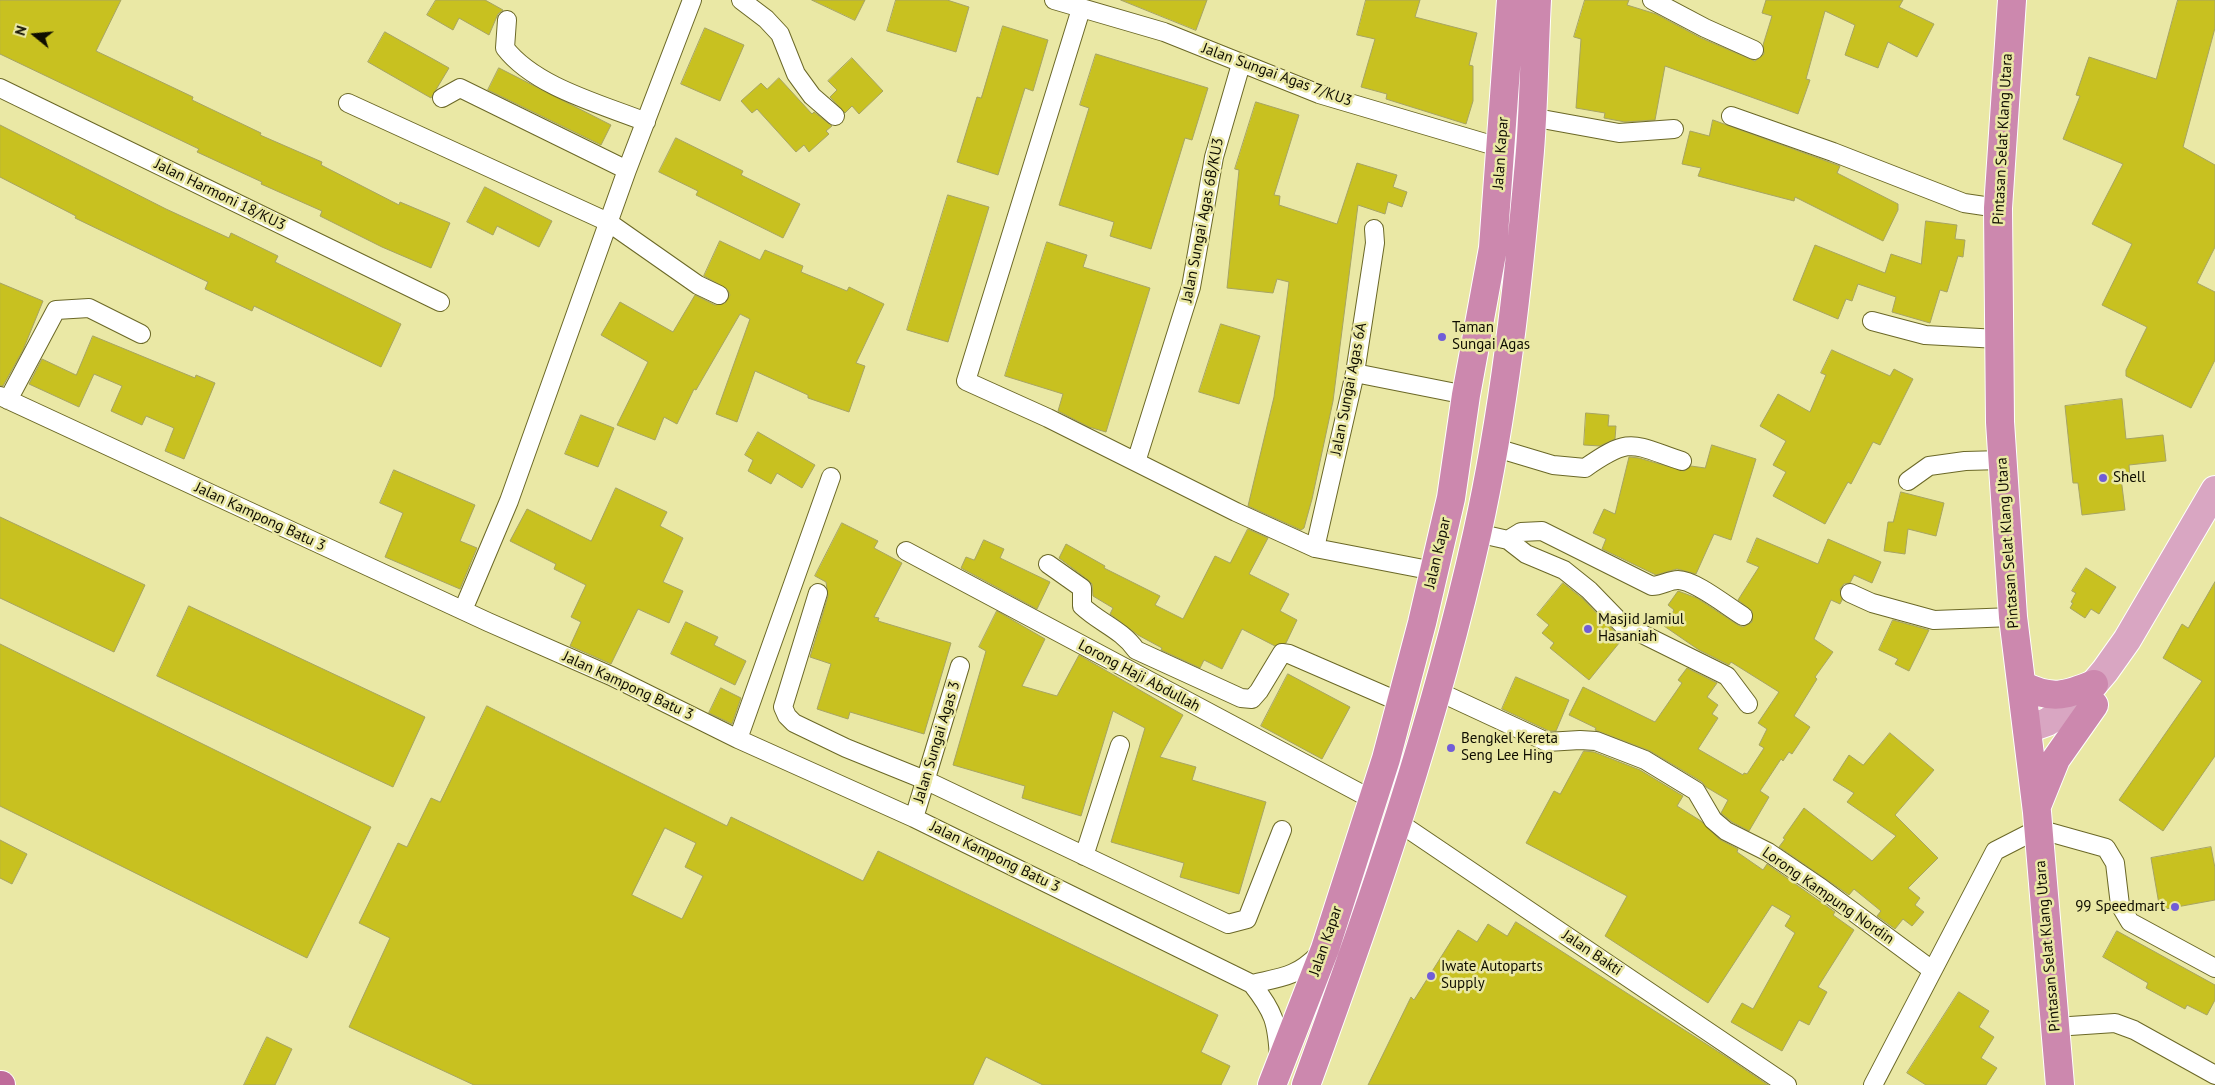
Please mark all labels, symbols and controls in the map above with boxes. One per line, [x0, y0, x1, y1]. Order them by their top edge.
north arrow [10, 10, 60, 60]
text: N [11, 24, 31, 38]
street label: Jalan Sungai Agas 7/KU3 [1199, 39, 1355, 111]
street label: Pintasan Selat Klang Utara [1990, 53, 2016, 225]
street label: Jalan Kapar [1489, 116, 1513, 190]
street label: Jalan Sungai Agas 6B/KU3 [1178, 136, 1228, 304]
street label: Jalan Harmoni 18/KU3 [151, 155, 289, 235]
place label: Taman Sungai Agas [1452, 319, 1530, 354]
street label: Jalan Sungai Agas 6A [1327, 321, 1371, 457]
marker: Taman Sungai Agas [1436, 331, 1448, 343]
street label: Pintasan Selat Klang Utara [1993, 457, 2023, 629]
place label: Shell [2113, 469, 2146, 487]
marker: Shell [2097, 472, 2109, 484]
street label: Jalan Kampong Batu 3 [192, 479, 328, 555]
street label: Jalan Kapar [1421, 516, 1455, 590]
place label: Masjid Jamiul Hasaniah [1598, 611, 1684, 646]
marker: Masjid Jamiul Hasaniah [1582, 623, 1594, 635]
street label: Lorong Haji Abdullah [1075, 636, 1203, 716]
street label: Jalan Kampong Batu 3 [560, 648, 696, 724]
street label: Jalan Sungai Agas 3 [910, 679, 964, 805]
place label: Bengkel Kereta Seng Lee Hing [1461, 730, 1558, 765]
marker: Bengkel Kereta Seng Lee Hing [1445, 742, 1457, 754]
street label: Jalan Kampong Batu 3 [927, 818, 1063, 896]
street label: Lorong Kampung Nordin [1759, 844, 1897, 948]
street label: Pintasan Selat Klang Utara [2032, 860, 2064, 1032]
place label: 99 Speedmart [2075, 898, 2165, 916]
marker: 99 Speedmart [2169, 901, 2181, 913]
street label: Jalan Kapar [1306, 904, 1346, 978]
street label: Jalan Bakti [1559, 926, 1625, 980]
place label: Iwate Autoparts Supply [1441, 958, 1543, 993]
marker: Iwate Autoparts Supply [1425, 970, 1437, 982]

